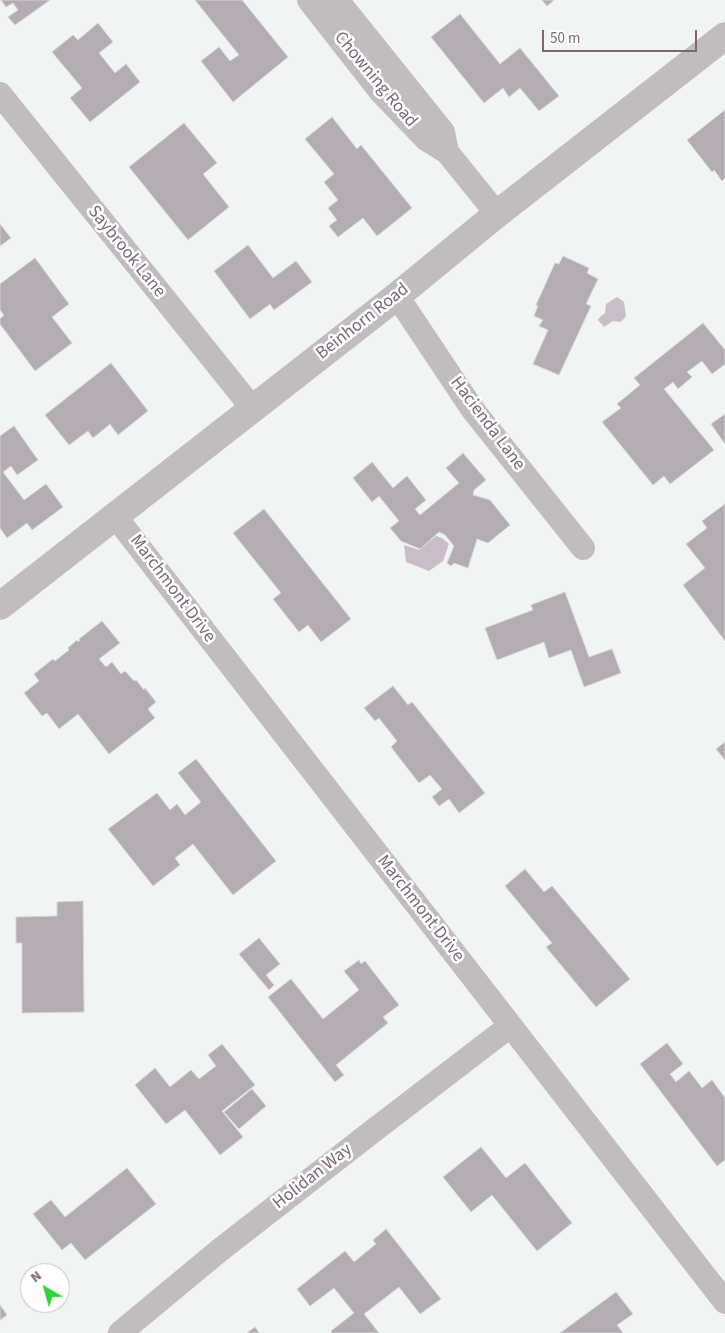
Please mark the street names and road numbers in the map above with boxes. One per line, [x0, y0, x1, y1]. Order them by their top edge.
street label: Chowning Road [329, 28, 421, 132]
street label: Saybrook Lane [82, 202, 170, 302]
street label: Beinhorn Road [312, 279, 414, 365]
street label: Hacienda Lane [445, 373, 529, 475]
street label: Marchmont Drive [124, 531, 220, 647]
street label: Marchmont Drive [372, 851, 468, 967]
street label: Holidan Way [269, 1139, 357, 1215]

